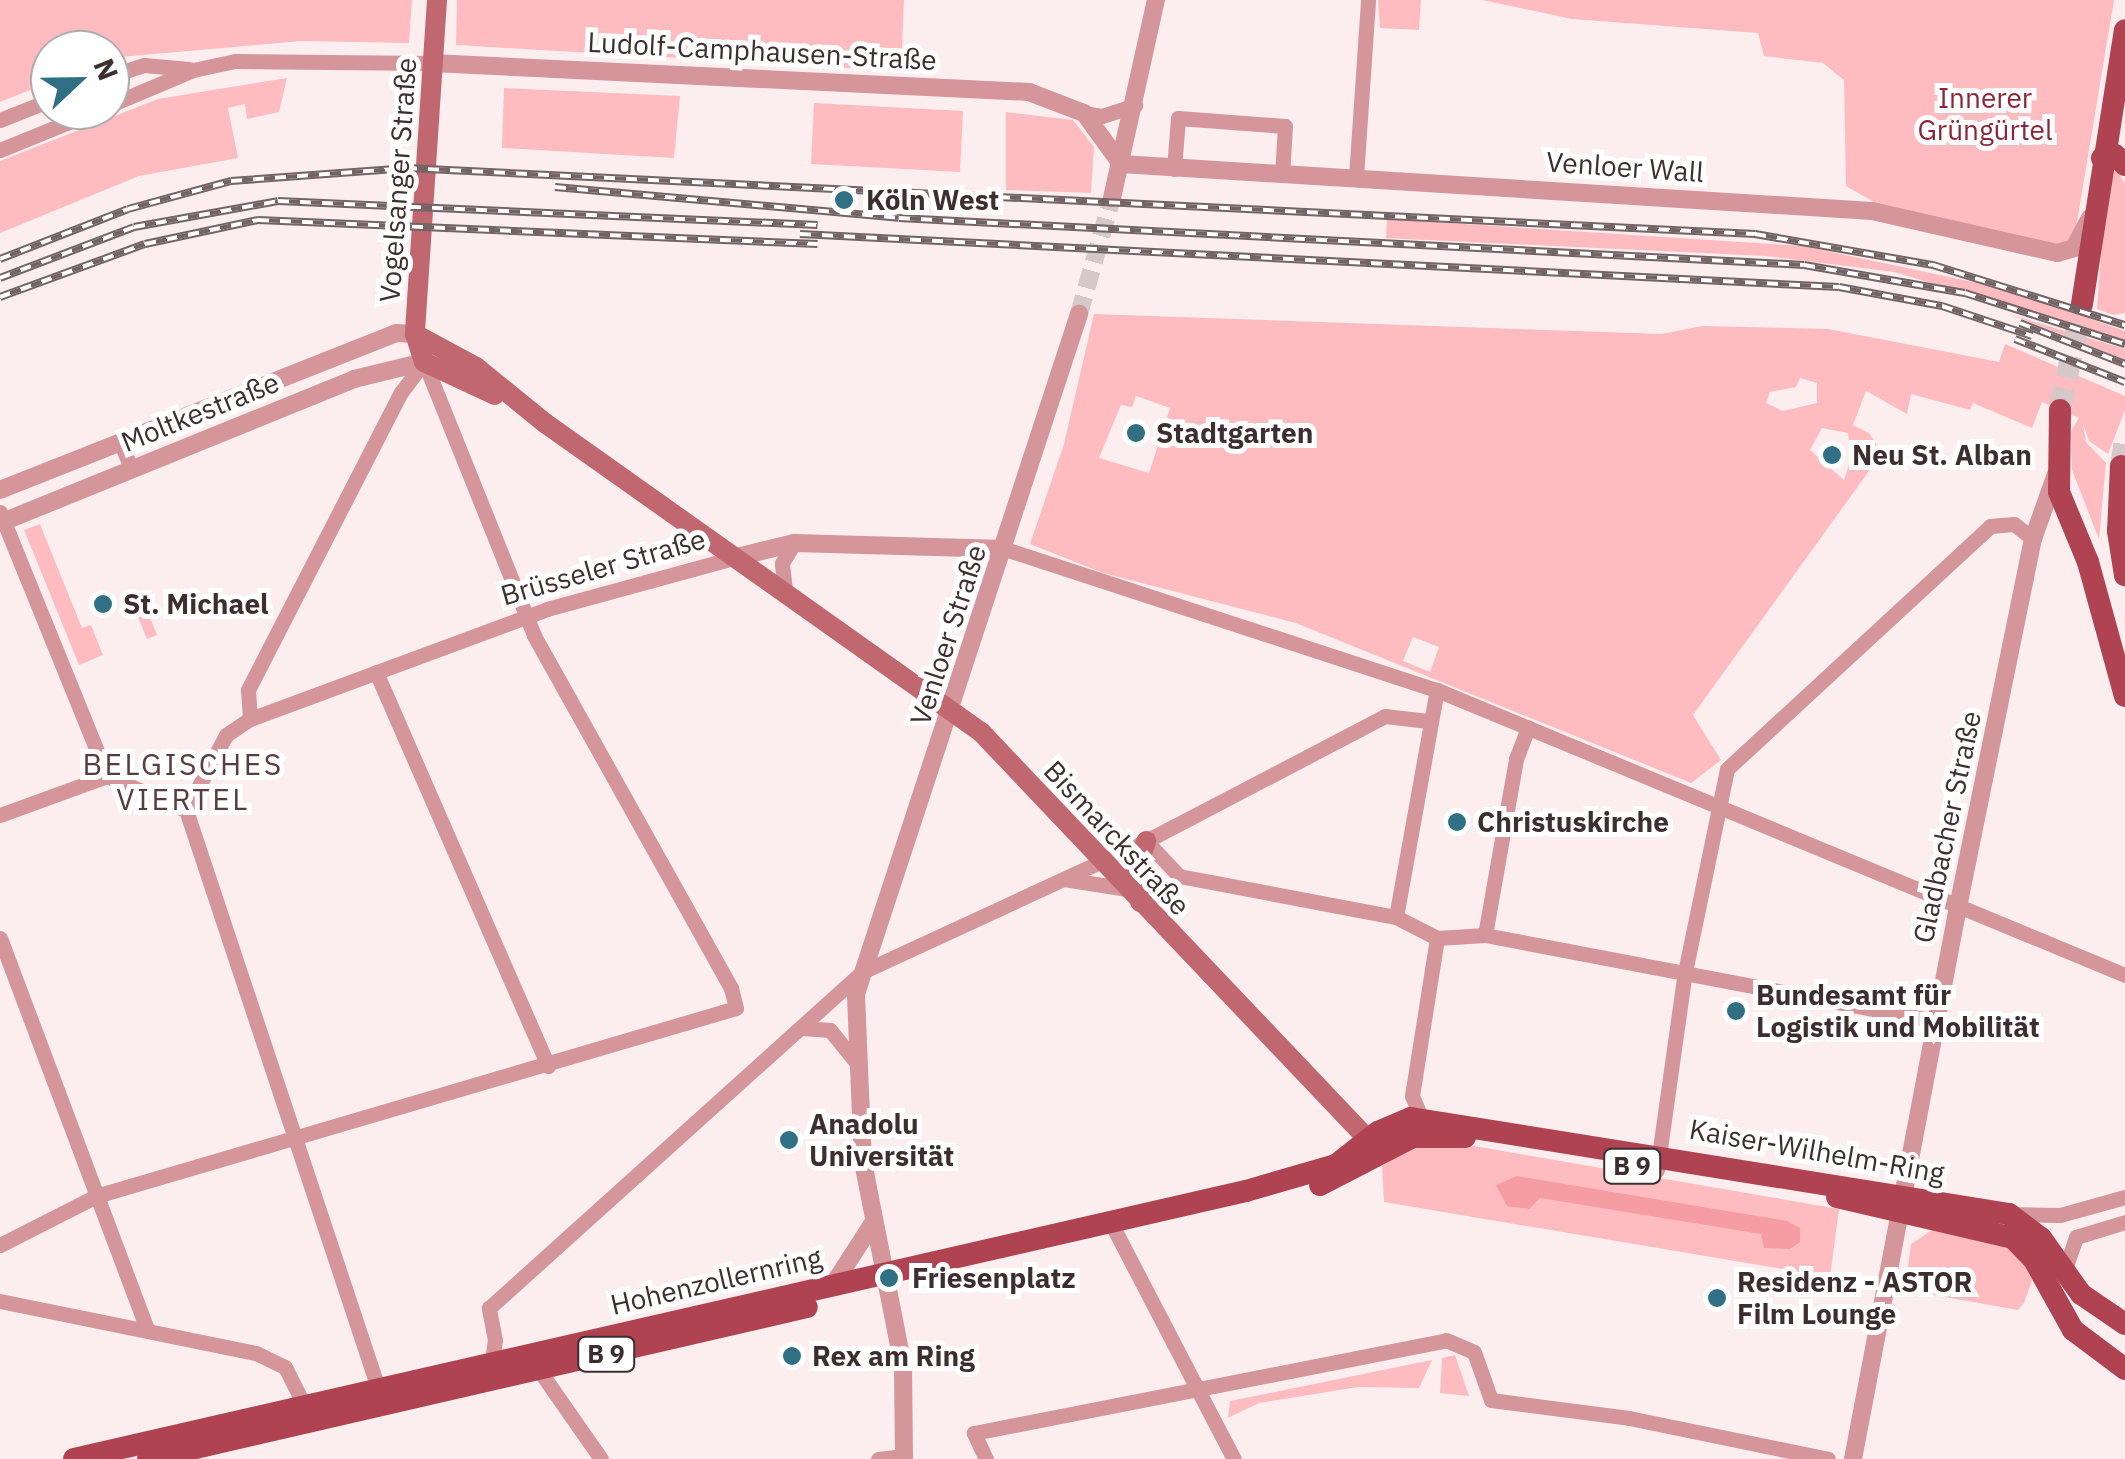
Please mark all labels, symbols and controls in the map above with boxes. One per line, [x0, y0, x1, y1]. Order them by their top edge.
street label: Ludolf-Camphausen-Straße [587, 25, 937, 77]
north arrow [30, 30, 130, 130]
text: N [85, 53, 127, 86]
street label: Vogelsanger Straße [373, 56, 423, 304]
park label: Innerer Grüngürtel [1917, 81, 2053, 147]
street label: Venloer Wall [1545, 145, 1705, 189]
place label: Köln West [866, 183, 999, 217]
marker: Köln West [831, 187, 857, 213]
street label: Moltkestraße [116, 365, 284, 459]
place label: Stadtgarten [1156, 416, 1314, 450]
marker: Stadtgarten [1125, 422, 1147, 444]
place label: Neu St. Alban [1852, 438, 2032, 472]
marker: Neu St. Alban [1821, 444, 1843, 466]
street label: Brüsseler Straße [497, 522, 709, 612]
street label: Venloer Straße [903, 541, 993, 729]
place label: St. Michael [123, 587, 269, 621]
marker: St. Michael [92, 593, 114, 615]
street label: Gladbacher Straße [1906, 708, 1988, 946]
district label: BELGISCHES VIERTEL [82, 746, 284, 816]
street label: Bismarckstraße [1037, 754, 1197, 922]
place label: Christuskirche [1477, 805, 1669, 839]
marker: Christuskirche [1446, 811, 1468, 833]
place label: Bundesamt für Logistik und Mobilität [1756, 978, 2040, 1044]
marker: Bundesamt für Logistik und Mobilität [1725, 1000, 1747, 1022]
place label: Anadolu Universität [809, 1107, 954, 1173]
street label: Kaiser-Wilhelm-Ring [1687, 1112, 1947, 1190]
marker: Anadolu Universität [778, 1129, 800, 1151]
road number: B 9 [1602, 1146, 1662, 1186]
street label: Hohenzollernring [607, 1240, 825, 1322]
place label: Friesenplatz [912, 1261, 1076, 1295]
marker: Friesenplatz [876, 1265, 902, 1291]
place label: Residenz - ASTOR Film Lounge [1737, 1265, 1972, 1331]
marker: Residenz - ASTOR Film Lounge [1706, 1287, 1728, 1309]
road number: B 9 [576, 1334, 636, 1374]
place label: Rex am Ring [812, 1339, 975, 1373]
marker: Rex am Ring [781, 1345, 803, 1367]

